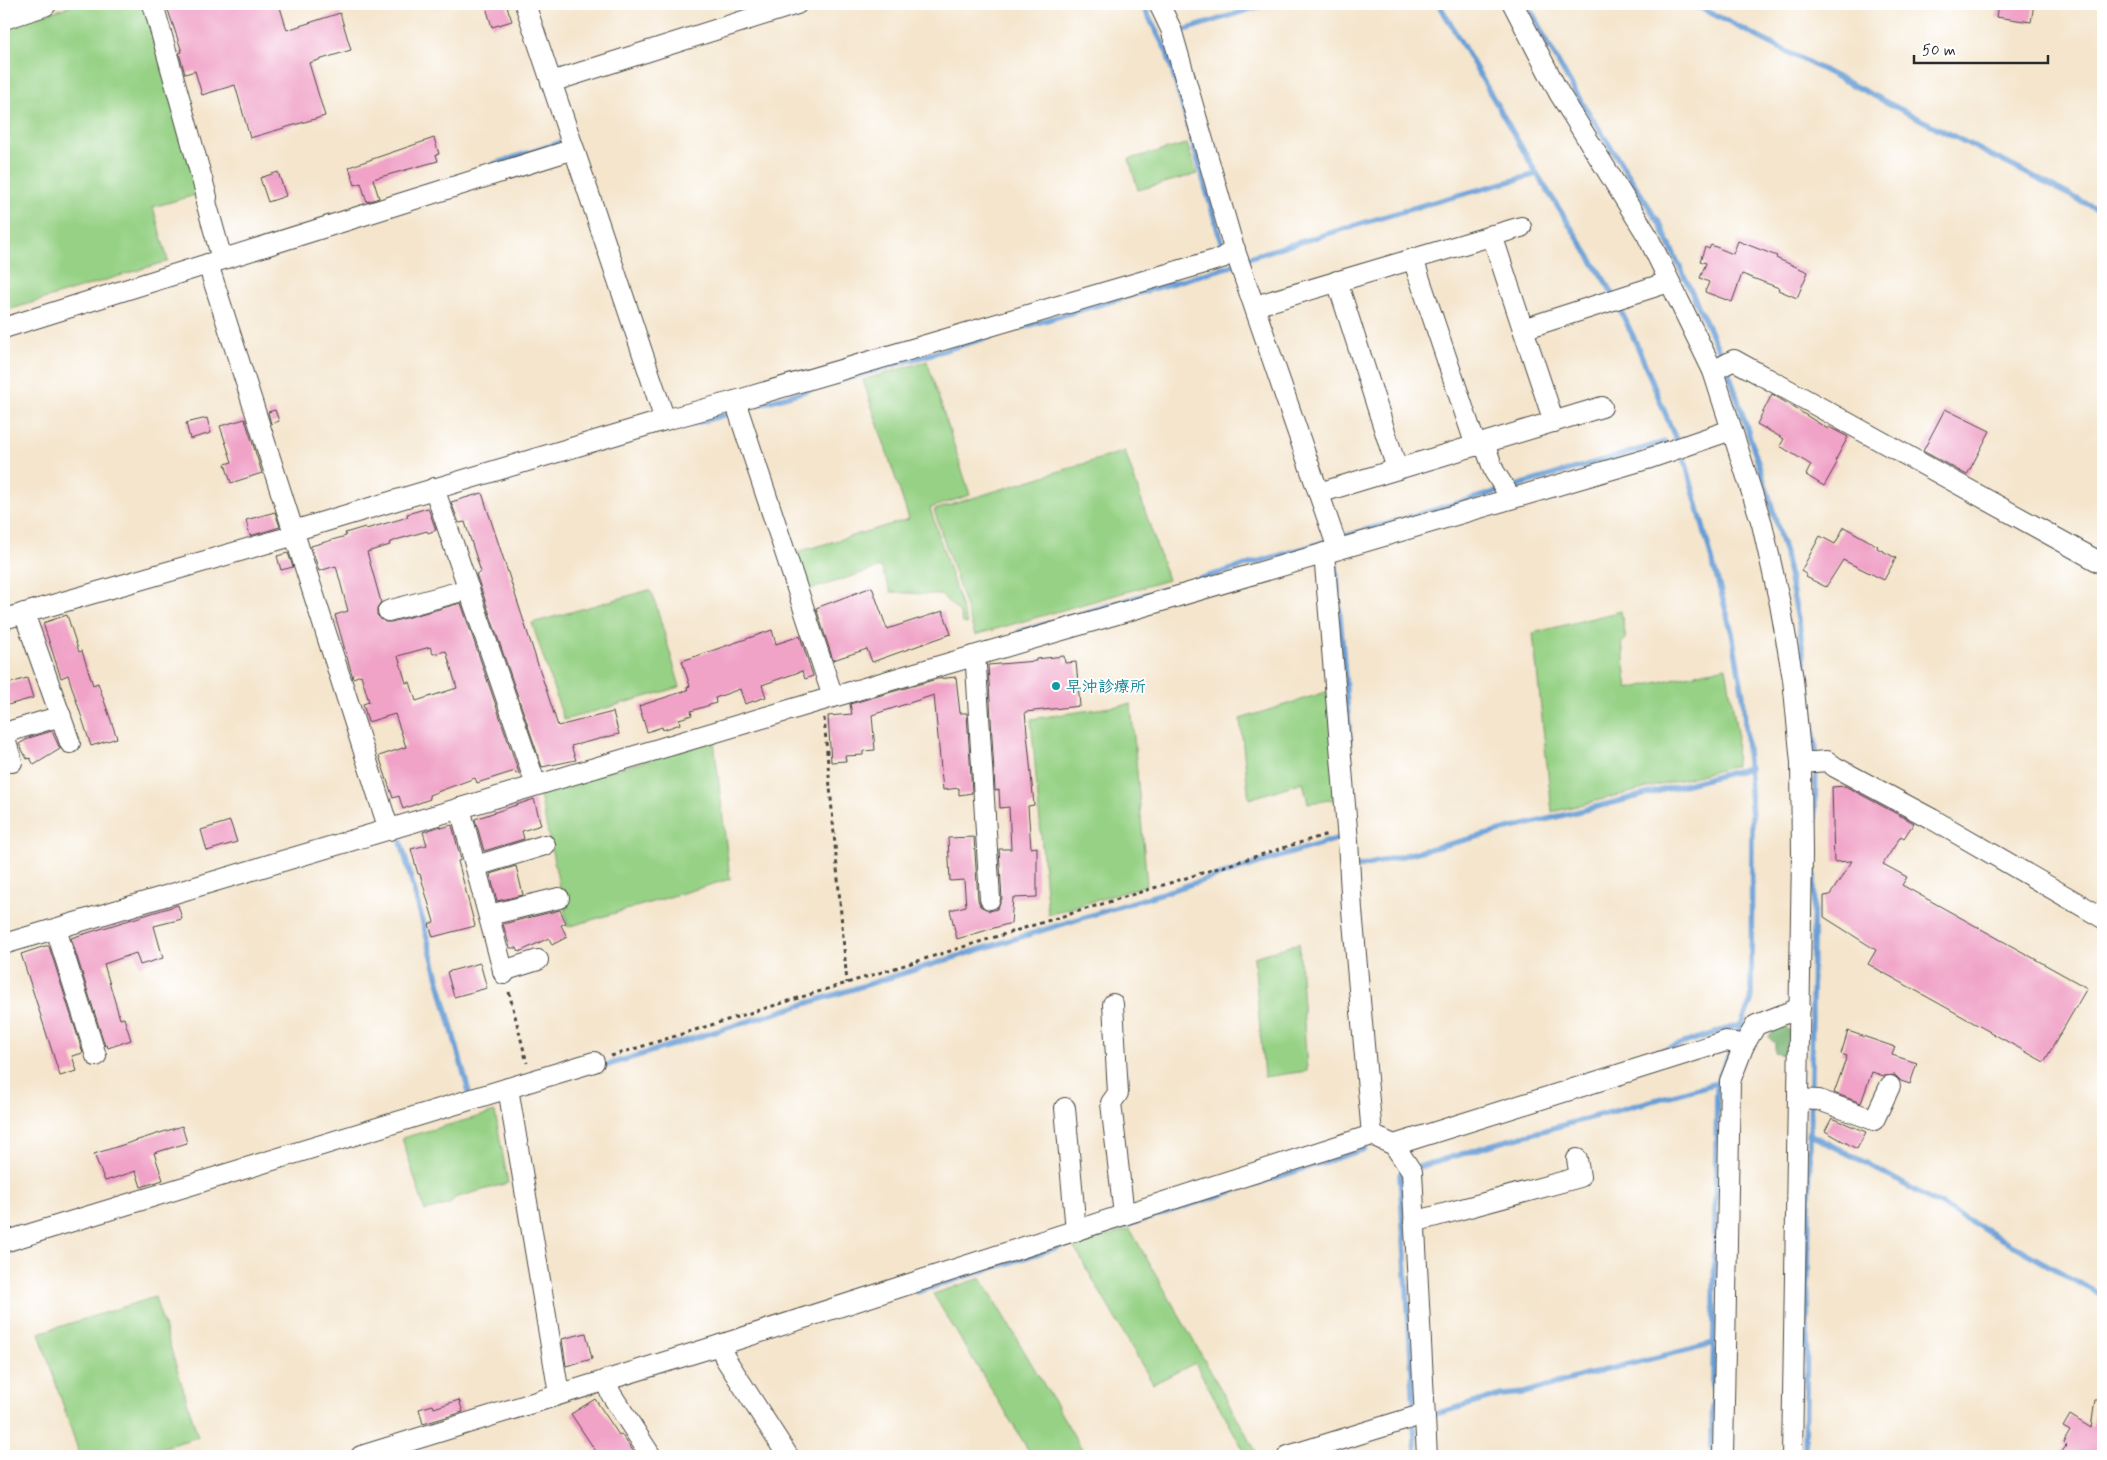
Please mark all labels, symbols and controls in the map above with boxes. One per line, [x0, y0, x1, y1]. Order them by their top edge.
scale bar [1914, 32, 2048, 64]
text: 50 m [1922, 41, 1956, 61]
place label: 早沖診療所 [1066, 677, 1146, 698]
marker: 早沖診療所 [1050, 680, 1062, 692]

